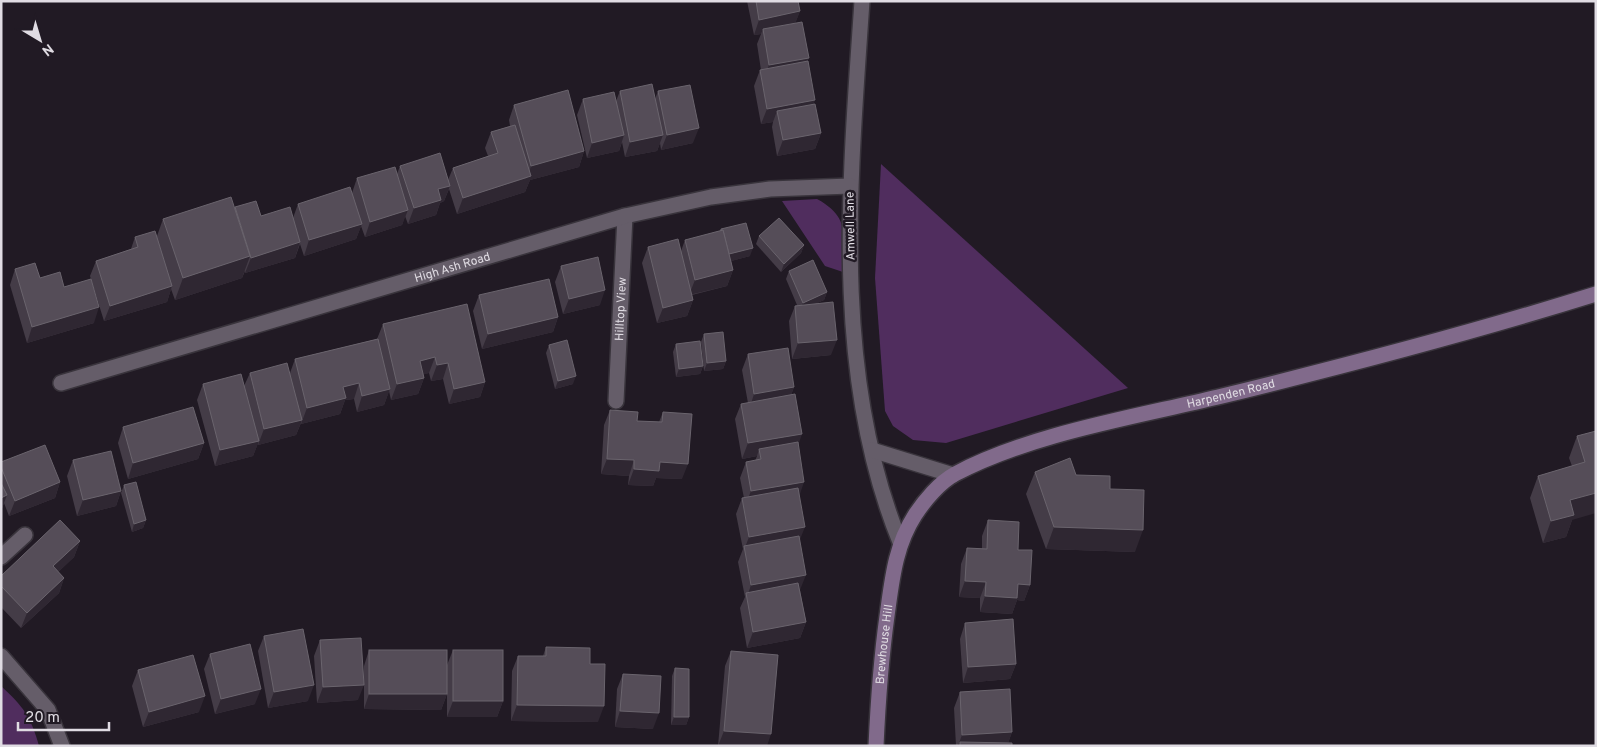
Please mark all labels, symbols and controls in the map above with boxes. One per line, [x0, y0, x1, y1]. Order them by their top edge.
north arrow [15, 15, 65, 65]
text: N [38, 39, 56, 59]
street label: Amwell Lane [842, 191, 860, 261]
street label: High Ash Road [413, 249, 492, 287]
street label: Hilltop View [612, 277, 631, 341]
street label: Harpenden Road [1185, 376, 1277, 413]
street label: Brewhouse Hill [873, 603, 897, 685]
scale bar [18, 700, 109, 732]
text: 20 m [25, 709, 60, 728]

